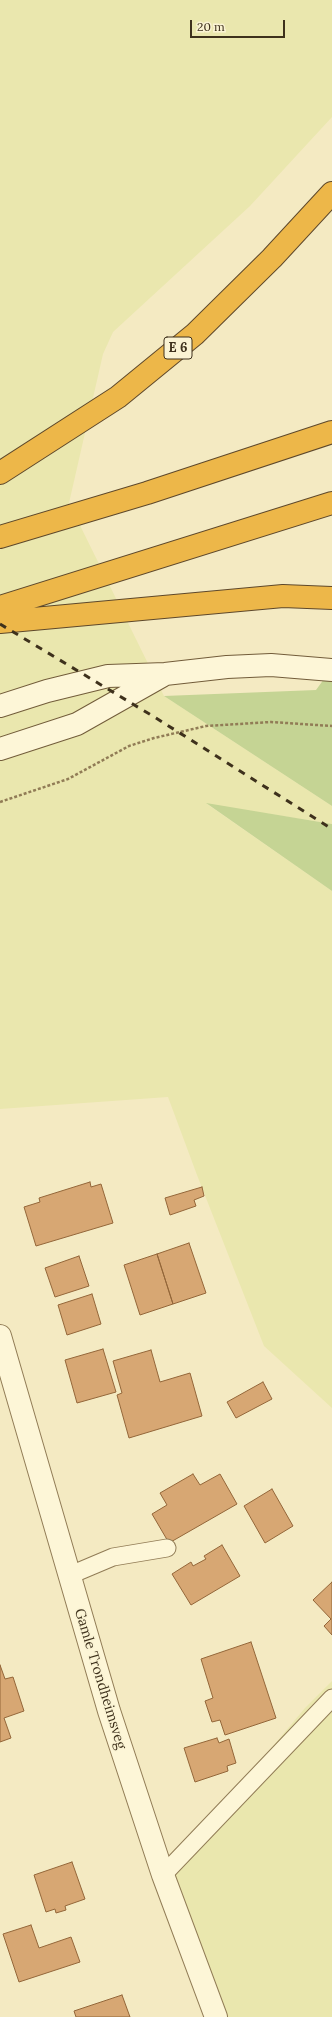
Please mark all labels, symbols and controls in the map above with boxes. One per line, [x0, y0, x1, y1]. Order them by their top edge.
scale bar [192, 12, 287, 38]
text: 20 m [197, 19, 225, 34]
road number: E 6 [164, 337, 192, 359]
street label: Gamle Trondheimsveg [71, 1607, 129, 1751]

